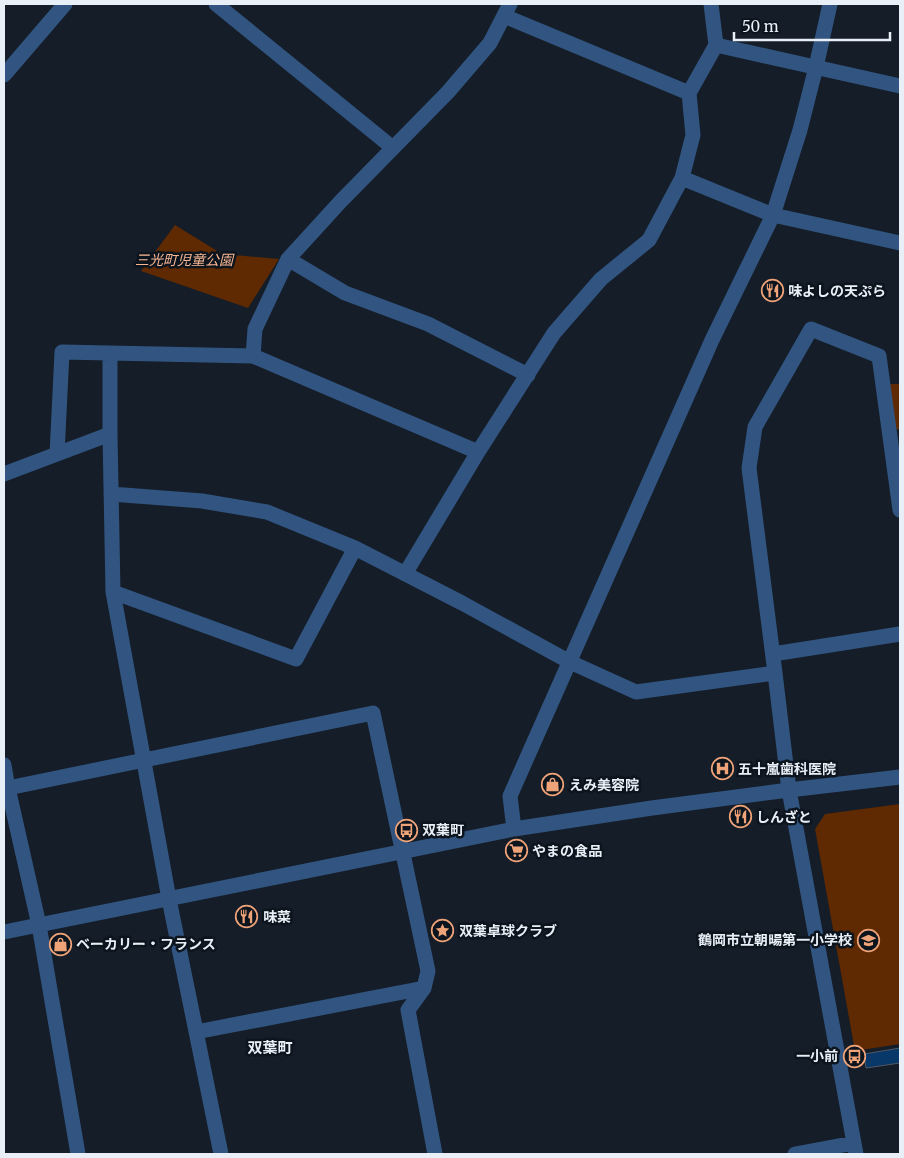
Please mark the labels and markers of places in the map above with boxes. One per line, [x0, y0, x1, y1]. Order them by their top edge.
restaurant icon: 味よしの天ぷら [760, 279, 784, 303]
place label: 味よしの天ぷら [788, 282, 886, 300]
hospital icon: 五十嵐歯科医院 [710, 757, 734, 781]
place label: 五十嵐歯科医院 [738, 760, 836, 778]
shop icon: えみ美容院 [541, 773, 565, 797]
place label: えみ美容院 [569, 776, 639, 794]
restaurant icon: しんざと [728, 805, 752, 829]
place label: しんざと [756, 808, 812, 826]
bus stop icon: 双葉町 [394, 818, 418, 842]
place label: 双葉町 [422, 821, 464, 839]
supermarket icon: やまの食品 [504, 839, 528, 863]
place label: やまの食品 [532, 842, 602, 860]
restaurant icon: 味菜 [235, 905, 259, 929]
place label: 味菜 [263, 908, 291, 926]
place icon: 双葉卓球クラブ [431, 919, 455, 943]
place label: 双葉卓球クラブ [459, 922, 557, 940]
school or university icon: 鶴岡市立朝暘第一小学校 [856, 928, 880, 952]
place label: 鶴岡市立朝暘第一小学校 [698, 931, 852, 949]
shop icon: ベーカリー・フランス [48, 932, 72, 956]
place label: ベーカリー・フランス [76, 935, 216, 953]
bus stop icon: 一小前 [842, 1044, 866, 1068]
place label: 一小前 [796, 1047, 838, 1065]

